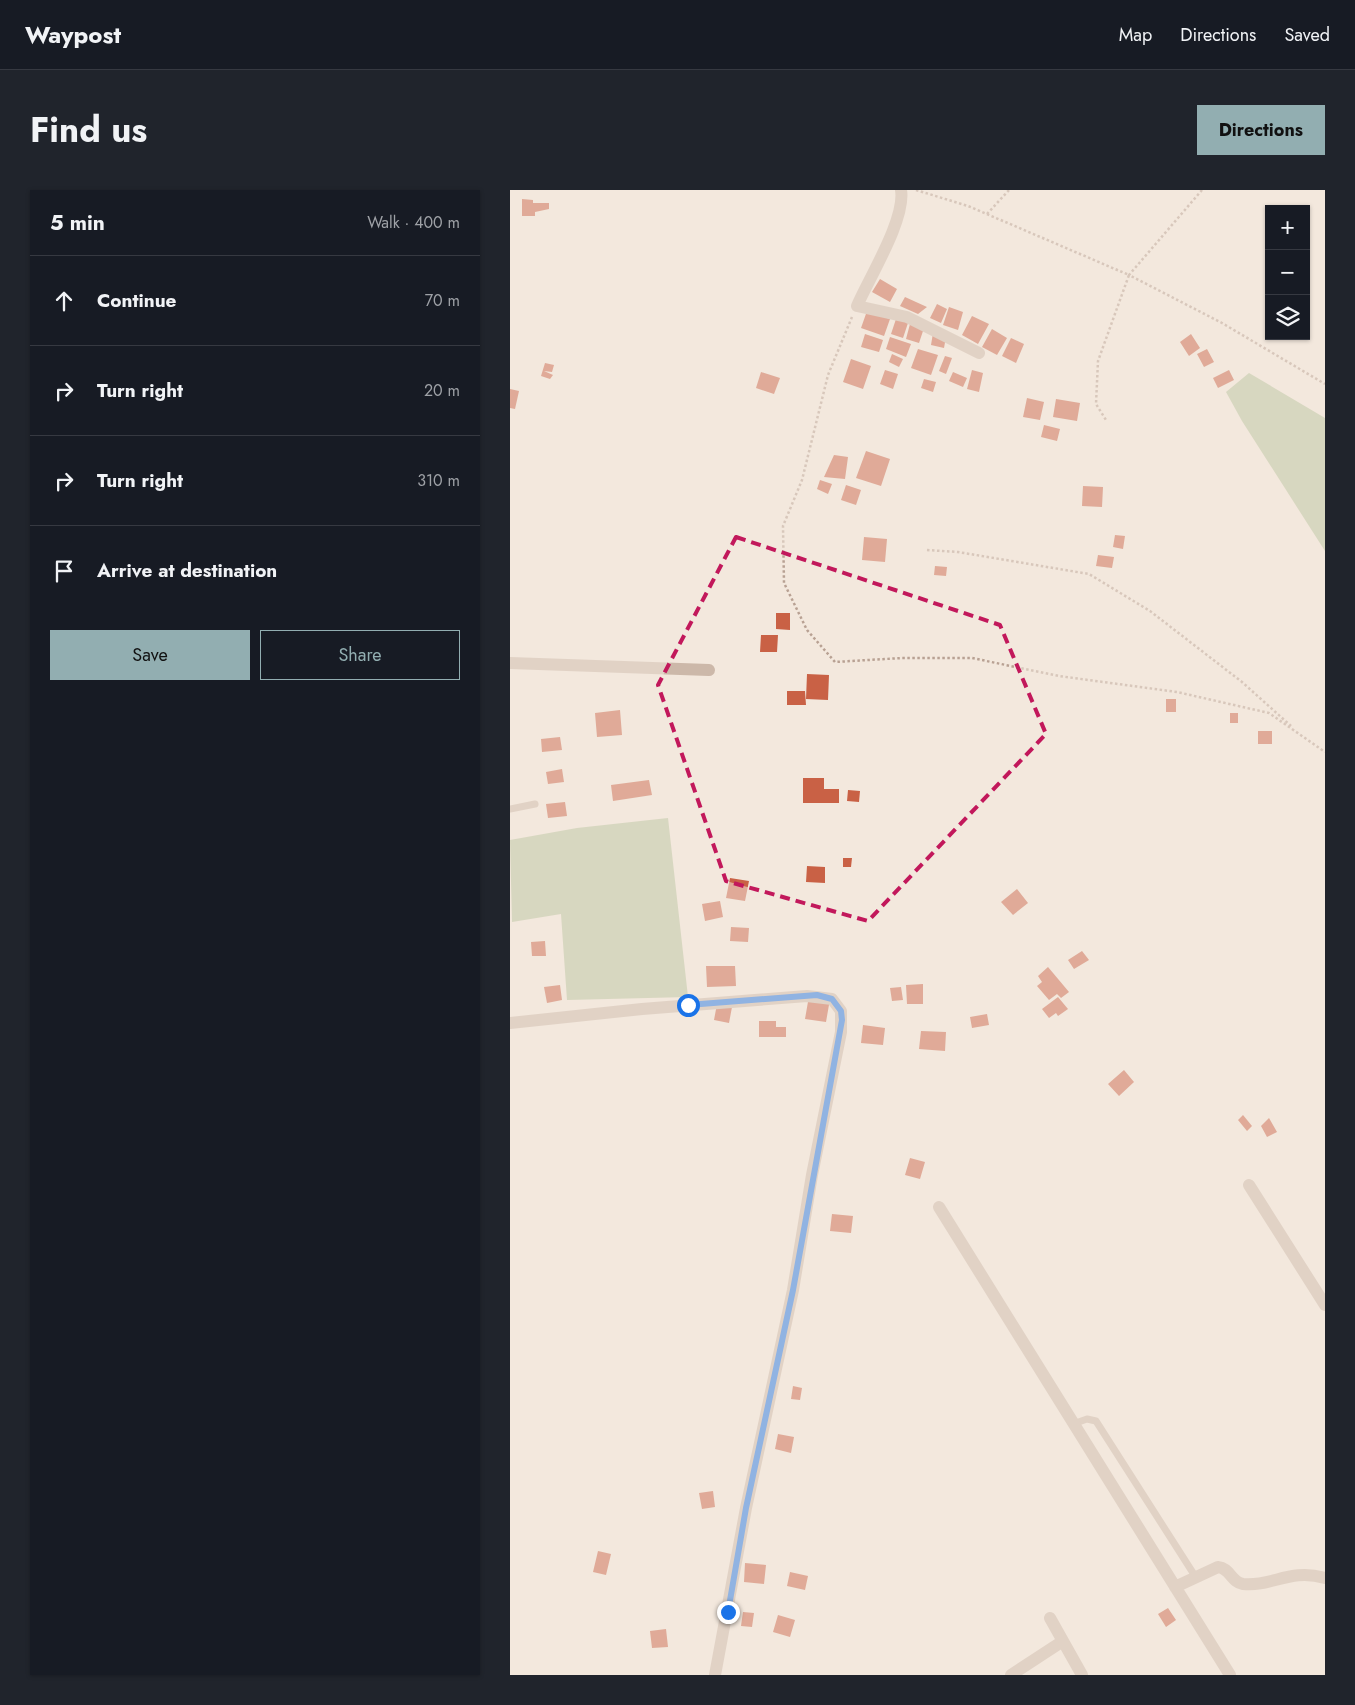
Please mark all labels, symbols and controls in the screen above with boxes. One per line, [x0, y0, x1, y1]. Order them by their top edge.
text: Waypost [25, 17, 121, 52]
text: Map [1119, 22, 1152, 48]
text: Directions [1180, 22, 1256, 48]
text: Saved [1284, 22, 1330, 48]
text: Find us [30, 105, 147, 155]
button: Directions [1197, 105, 1325, 155]
map controls [1265, 205, 1310, 340]
button: + [1265, 205, 1310, 250]
text: 5 min [50, 208, 105, 238]
text: Walk · 400 m [367, 211, 460, 234]
button: − [1265, 250, 1310, 295]
icon: ahead [50, 287, 78, 315]
text: Continue [97, 287, 176, 314]
text: 70 m [425, 289, 460, 312]
button: layers [1265, 295, 1310, 340]
icon: right [50, 377, 78, 405]
text: Turn right [97, 377, 183, 404]
text: 20 m [424, 379, 460, 402]
icon: right [50, 467, 78, 495]
text: Turn right [97, 467, 183, 494]
text: 310 m [417, 469, 460, 492]
icon: arrive [50, 557, 78, 585]
text: Arrive at destination [97, 557, 277, 584]
button: Save [50, 630, 250, 680]
button: Share [260, 630, 460, 680]
route start [677, 994, 700, 1017]
route end [717, 1601, 740, 1624]

